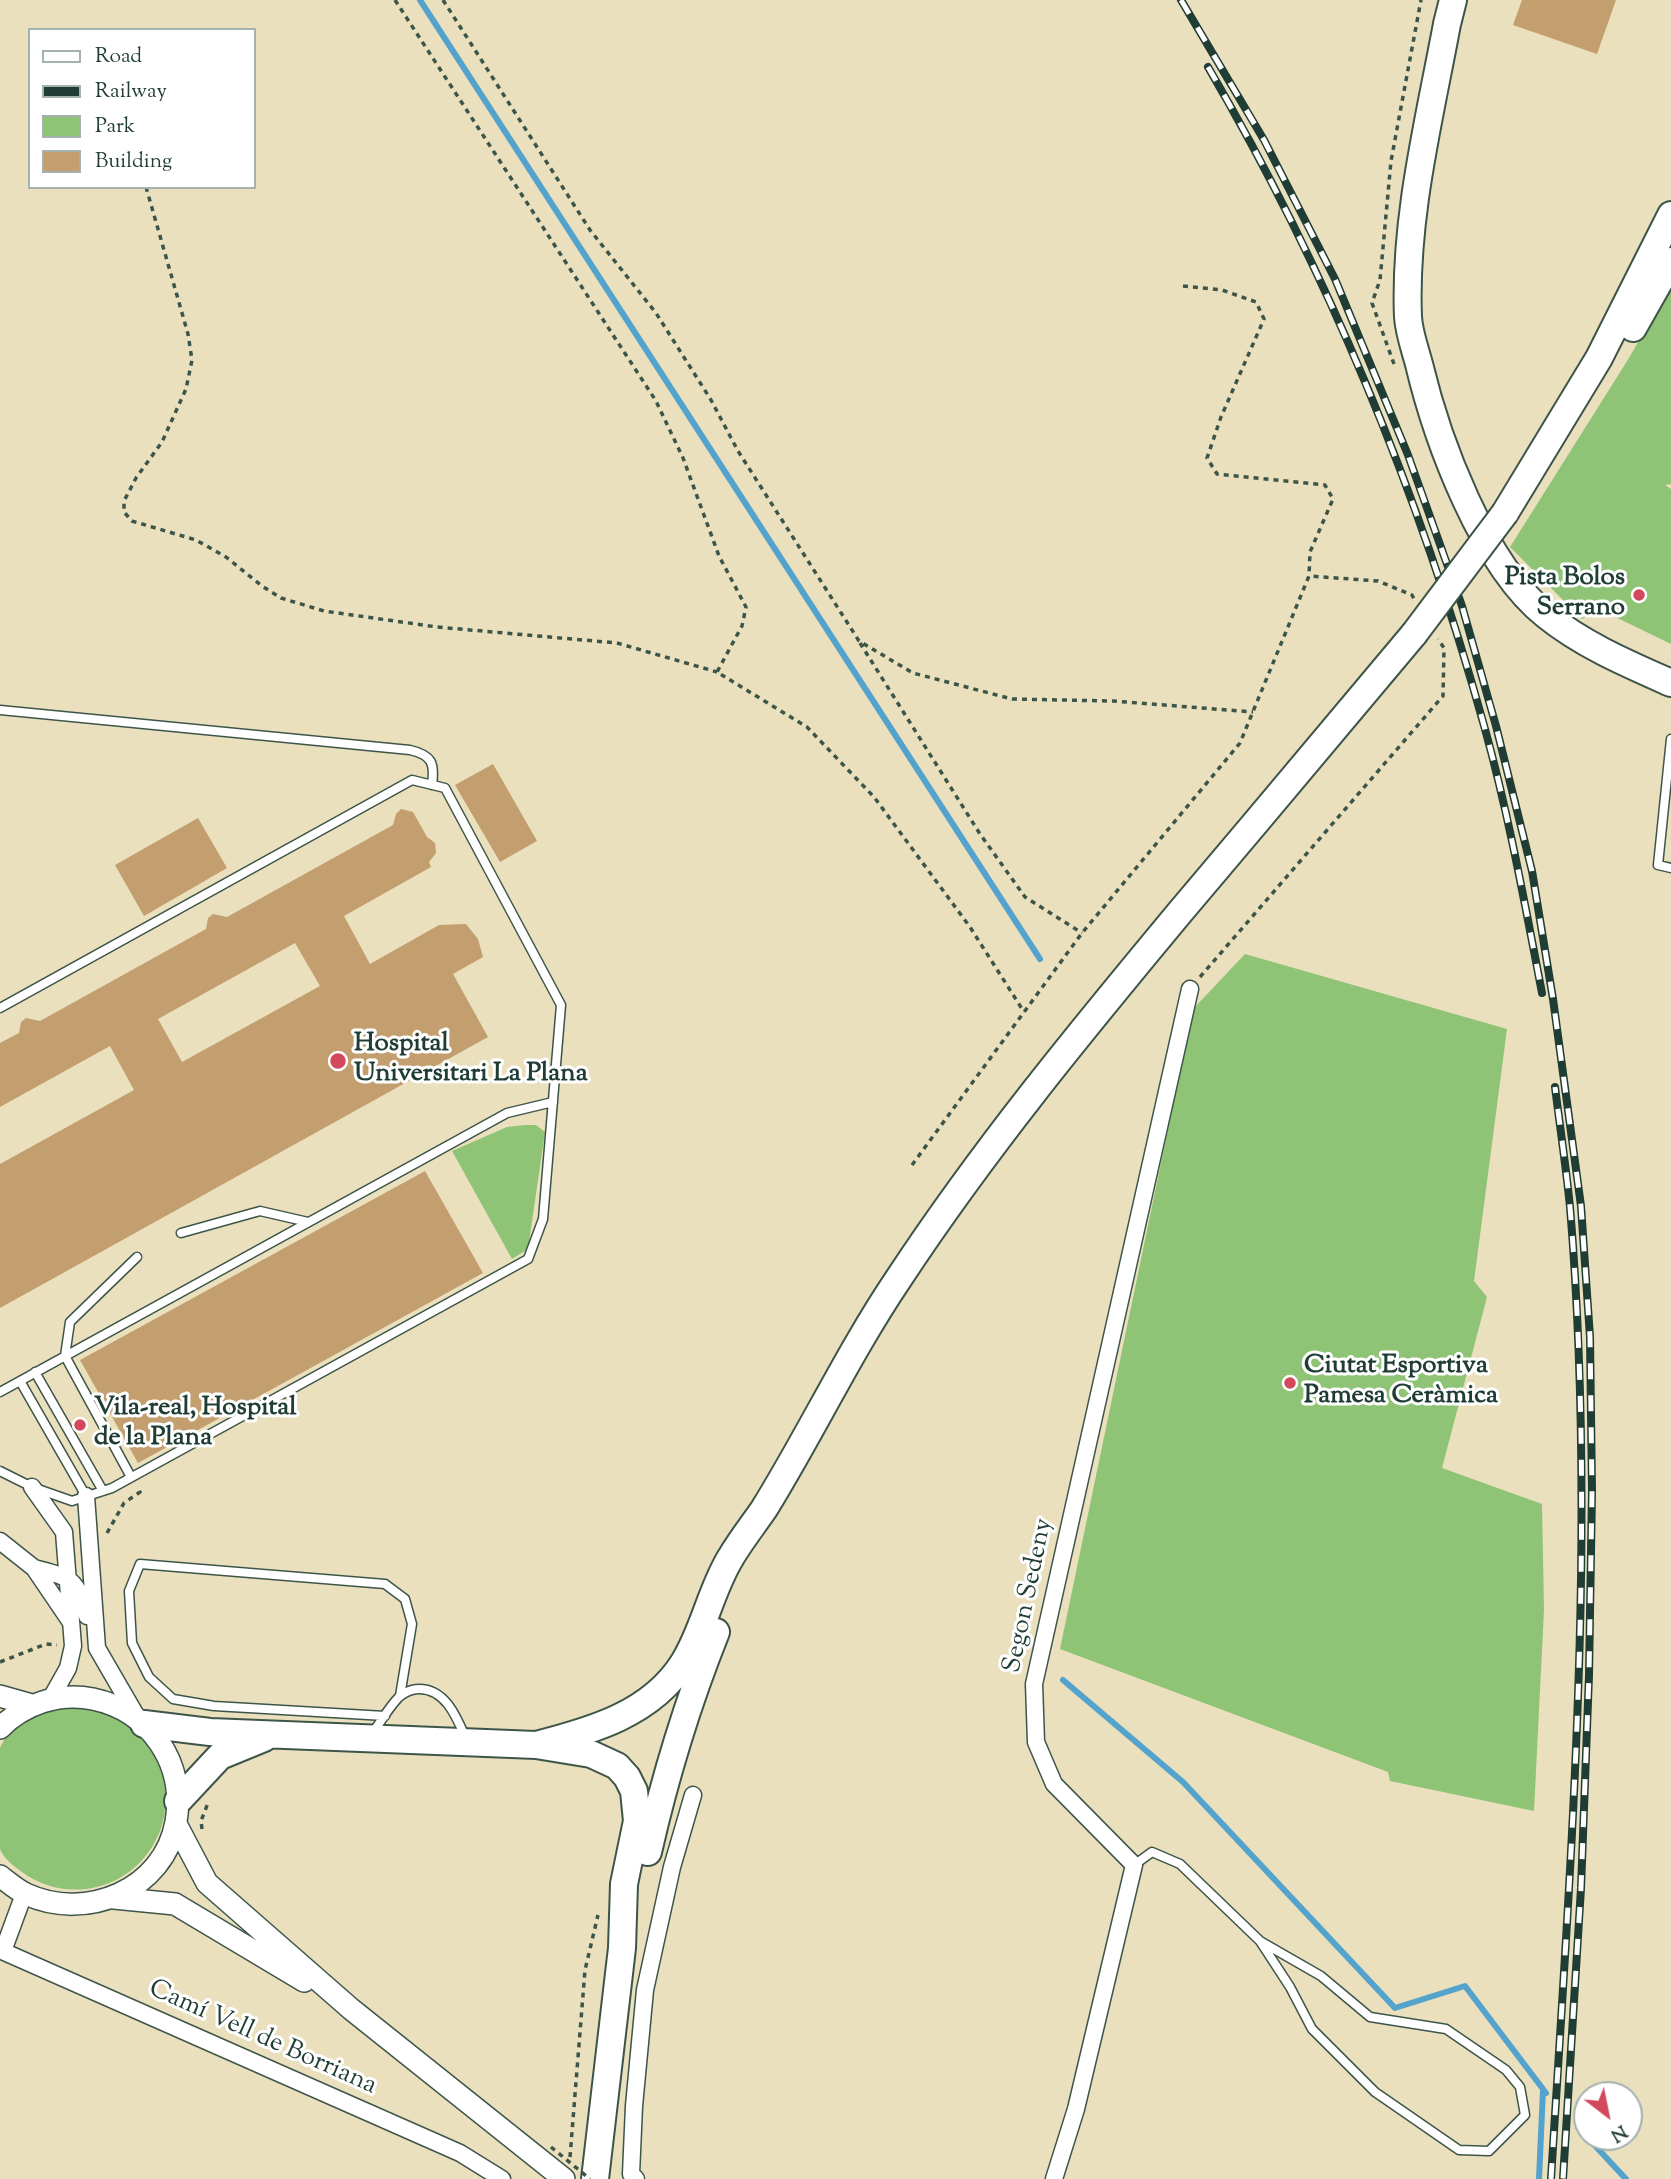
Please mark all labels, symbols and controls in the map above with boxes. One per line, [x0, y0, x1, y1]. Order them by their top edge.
legend [28, 28, 256, 189]
text: Road [95, 42, 142, 72]
text: Railway [95, 77, 167, 107]
text: Park [95, 112, 135, 142]
text: Building [95, 147, 172, 177]
place label: Pista Bolos Serrano [1505, 564, 1625, 626]
marker: Pista Bolos Serrano [1631, 587, 1647, 603]
place label: Hospital Universitari La Plana [354, 1030, 588, 1092]
marker: Hospital Universitari La Plana [328, 1051, 348, 1071]
place label: Ciutat Esportiva Pamesa Ceràmica [1304, 1352, 1498, 1414]
marker: Ciutat Esportiva Pamesa Ceràmica [1282, 1375, 1298, 1391]
place label: Vila-real, Hospital de la Plana [94, 1394, 297, 1456]
marker: Vila-real, Hospital de la Plana [72, 1417, 88, 1433]
street label: Segon Sedeny [998, 1516, 1062, 1676]
street label: Camí Vell de Borriana [143, 1975, 381, 2103]
north arrow [1573, 2081, 1643, 2151]
text: N [1605, 2117, 1632, 2148]

